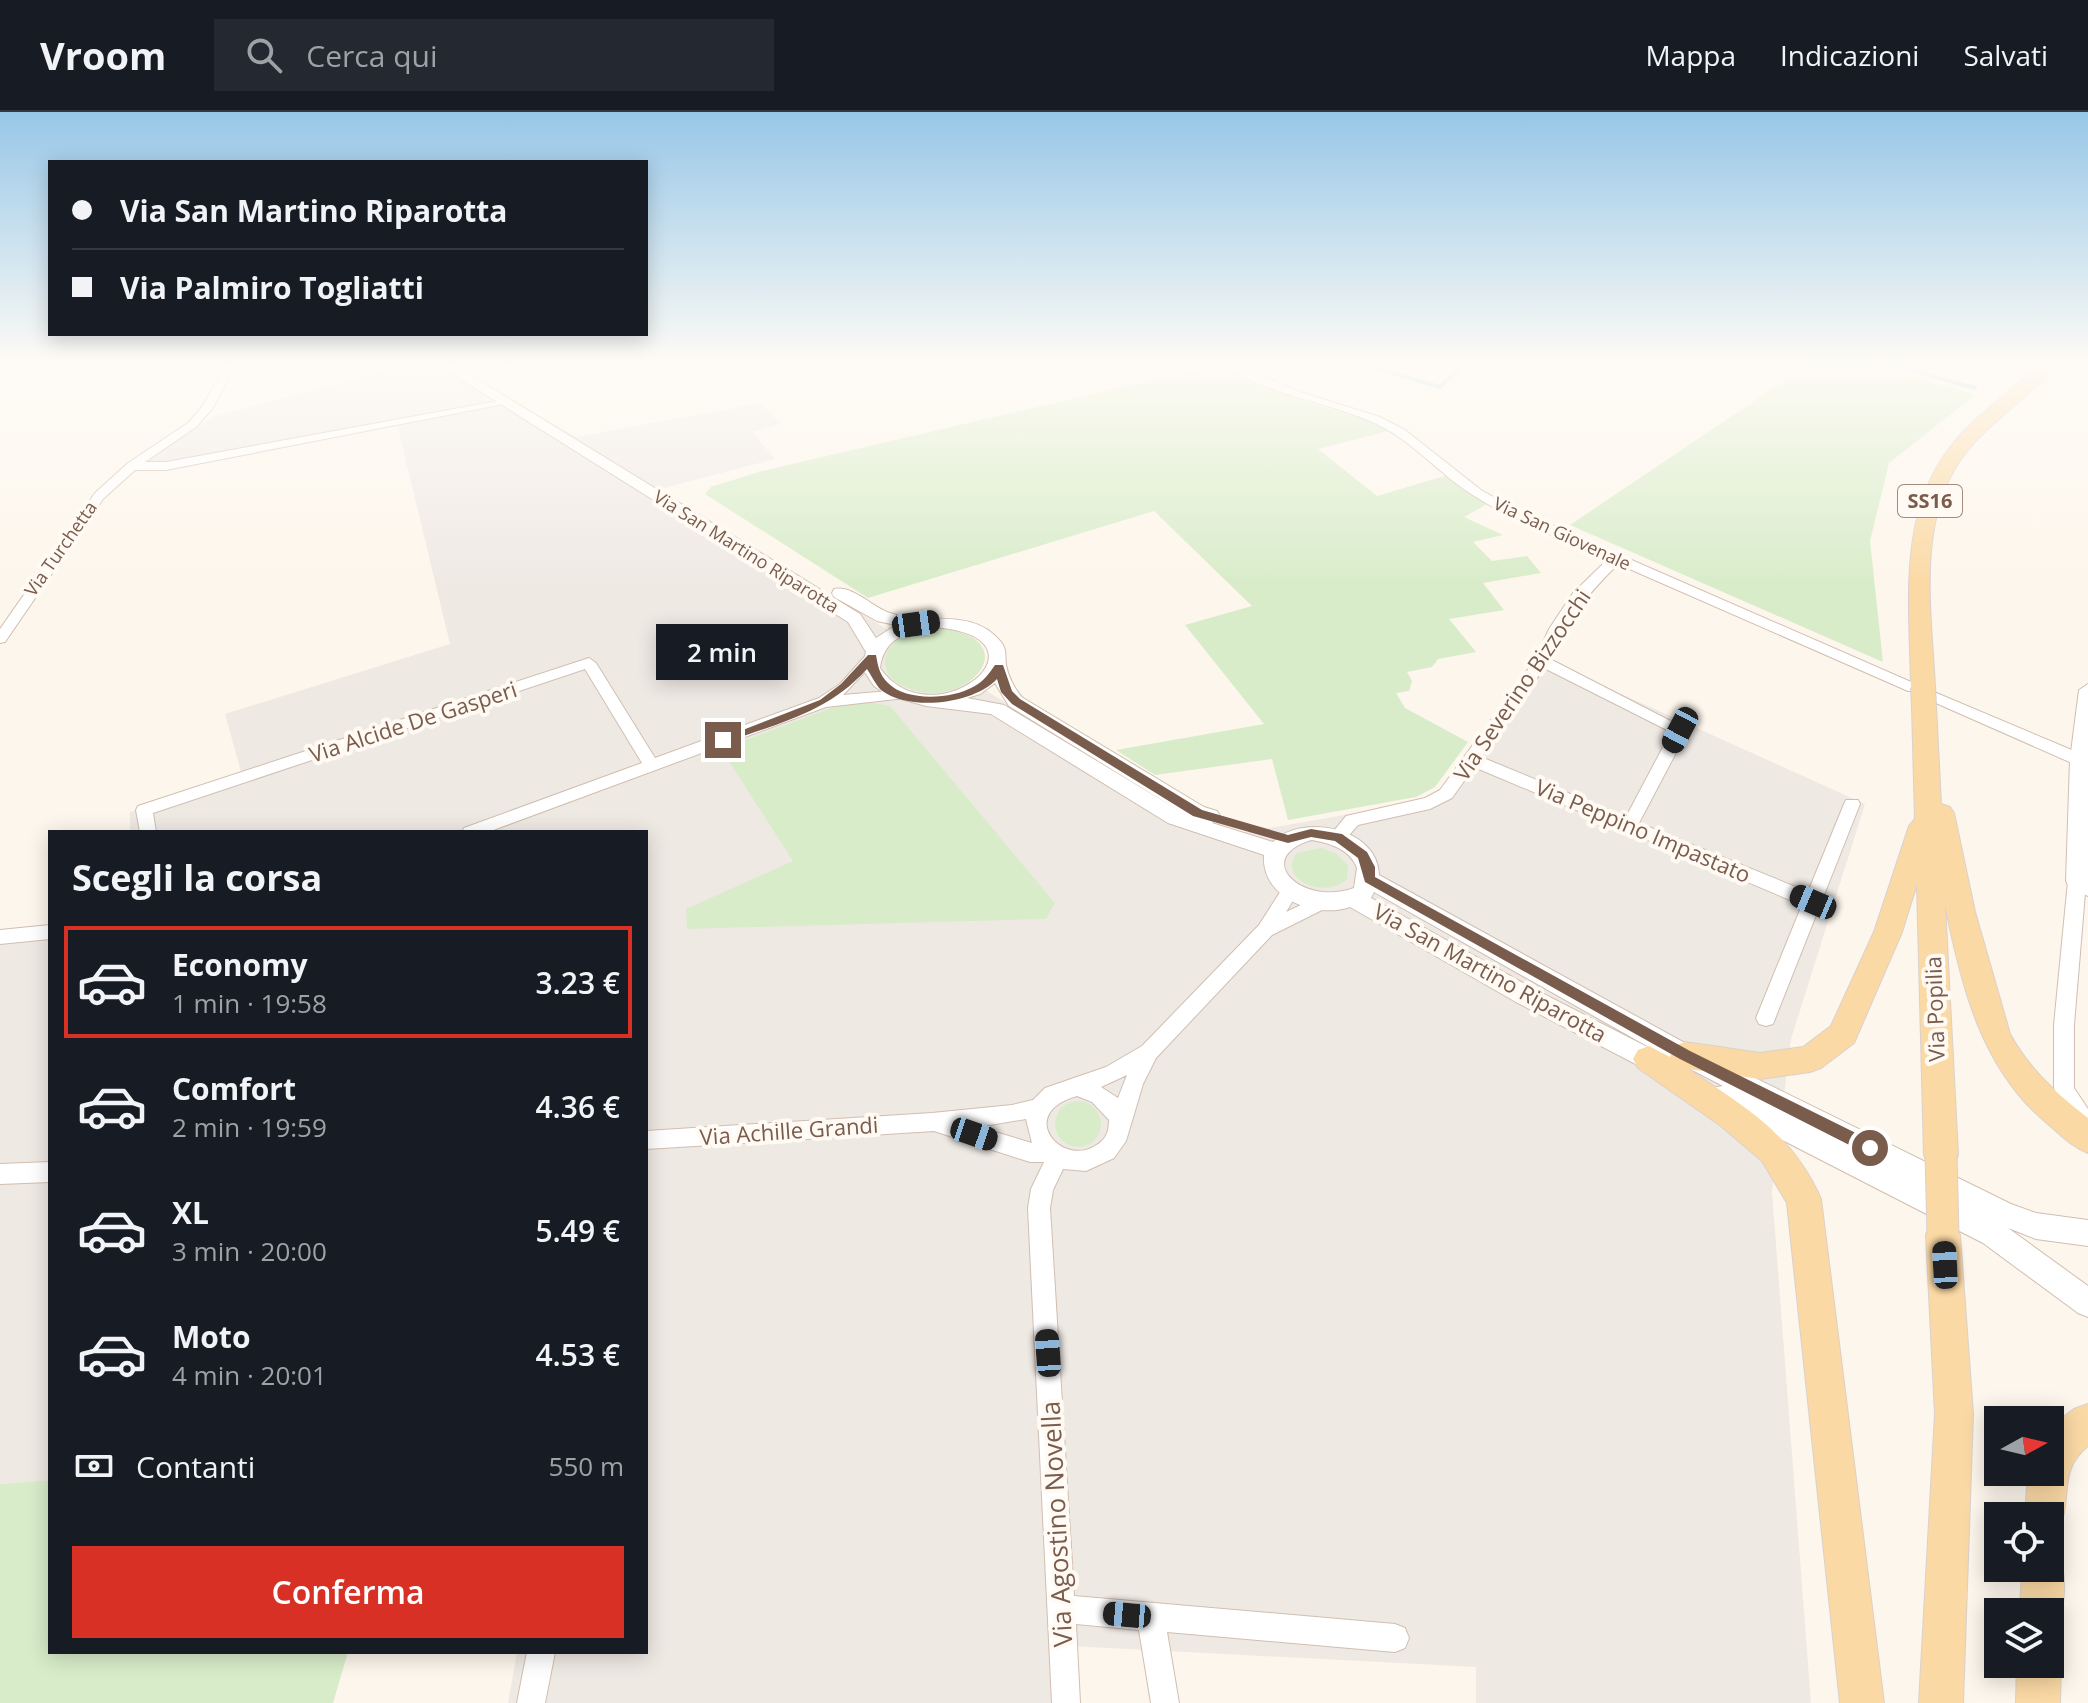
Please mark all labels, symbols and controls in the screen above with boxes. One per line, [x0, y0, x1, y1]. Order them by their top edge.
search box [214, 19, 774, 91]
text: Vroom [40, 29, 166, 81]
icon: search [242, 33, 286, 77]
text: Cerca qui [306, 35, 438, 76]
text: Mappa [1645, 36, 1736, 74]
text: Indicazioni [1780, 36, 1919, 74]
text: Salvati [1963, 36, 2048, 74]
text: Via San Martino Riparotta [120, 190, 507, 231]
text: Via Palmiro Togliatti [120, 267, 424, 308]
street label: Via San Martino Riparotta [649, 484, 844, 618]
road number: SS16 [1898, 485, 1962, 517]
street label: Via San Giovenale [1490, 491, 1635, 575]
street label: Via Turchetta [19, 496, 102, 601]
street label: Via Severino Bizzocchi [1446, 583, 1597, 786]
car [891, 609, 941, 639]
callout: 2 min [657, 624, 789, 680]
text: 2 min [687, 634, 757, 670]
street label: Via Alcide De Gasperi [305, 673, 520, 769]
car [1658, 703, 1702, 757]
route end [705, 722, 741, 758]
street label: Via Peppino Impastato [1531, 771, 1756, 889]
text: Scegli la corsa [72, 853, 322, 902]
car [1786, 882, 1840, 922]
street label: Via San Martino Riparotta [1369, 896, 1612, 1049]
text: Economy [172, 944, 308, 985]
icon: car [76, 946, 148, 1018]
street label: Via Popilia [1917, 956, 1951, 1062]
text: 3.23 € [535, 962, 620, 1003]
text: 1 min · 19:58 [172, 985, 327, 1021]
text: Comfort [172, 1068, 296, 1109]
icon: car [76, 1070, 148, 1142]
text: 4.36 € [535, 1086, 620, 1127]
text: 2 min · 19:59 [172, 1109, 327, 1145]
street label: Via Achille Grandi [699, 1109, 879, 1151]
car [947, 1115, 1001, 1153]
route start [1852, 1130, 1888, 1166]
text: XL [172, 1192, 209, 1233]
icon: car [76, 1194, 148, 1266]
text: 5.49 € [535, 1210, 620, 1251]
text: 3 min · 20:00 [172, 1233, 327, 1269]
car [1932, 1240, 1958, 1290]
text: Moto [172, 1316, 250, 1357]
icon: car [76, 1318, 148, 1390]
car [1034, 1328, 1062, 1378]
text: 4.53 € [535, 1334, 620, 1375]
text: 4 min · 20:01 [172, 1357, 327, 1393]
street label: Via Agostino Novella [1032, 1400, 1080, 1648]
north arrow [1984, 1406, 2064, 1486]
map controls [1984, 1406, 2064, 1678]
icon: cash [72, 1444, 116, 1488]
text: Contanti [136, 1446, 255, 1487]
text: 550 m [549, 1448, 624, 1484]
button: locate [1984, 1502, 2064, 1582]
button: Conferma [72, 1546, 624, 1638]
button: layers [1984, 1598, 2064, 1678]
car [1102, 1601, 1152, 1629]

